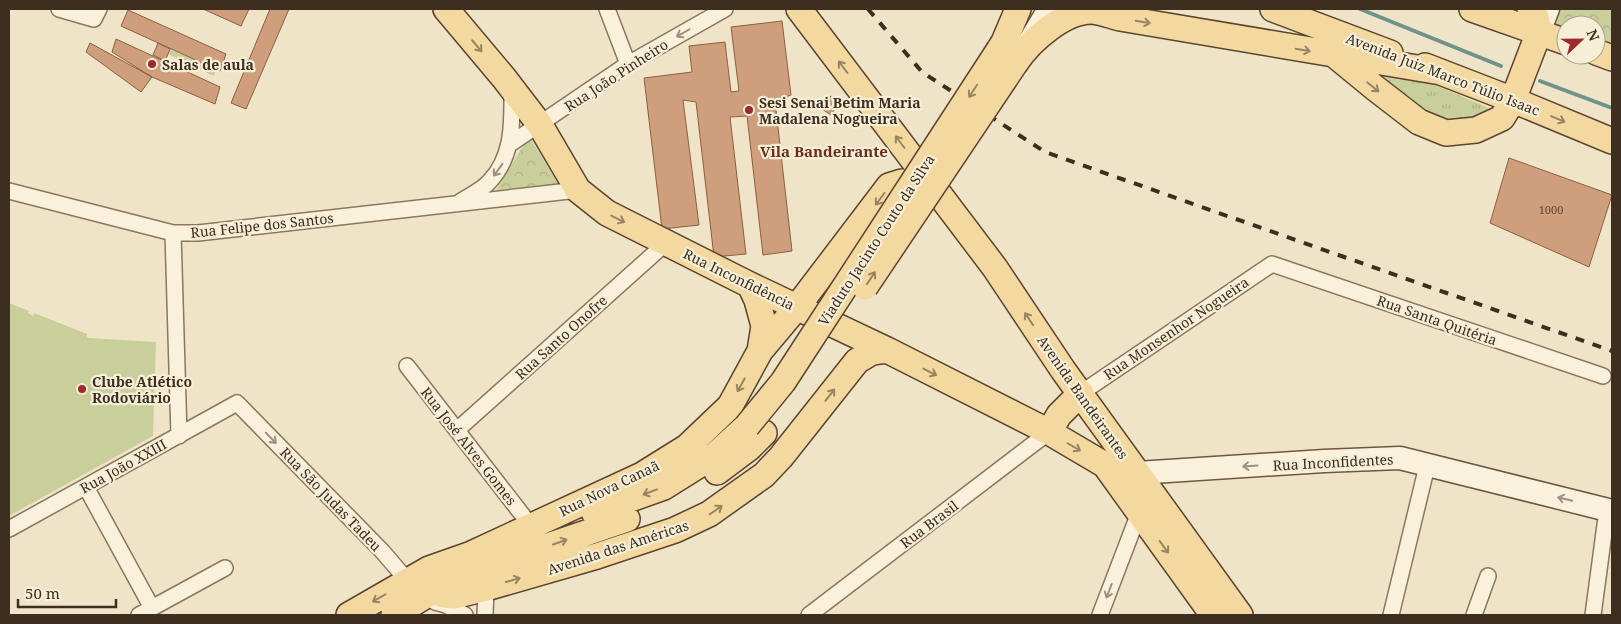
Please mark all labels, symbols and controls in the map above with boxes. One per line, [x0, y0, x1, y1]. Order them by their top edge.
north arrow [1556, 15, 1606, 65]
one-way arrow [1135, 17, 1151, 27]
text: N [1583, 26, 1604, 44]
one-way arrow [676, 28, 690, 38]
street label: Avenida Juiz Marco Túlio Isaac [1344, 28, 1543, 120]
street label: Rua João Pinheiro [561, 34, 671, 116]
one-way arrow [472, 39, 483, 52]
one-way arrow [1295, 45, 1311, 55]
place label: Salas de aula [162, 55, 254, 74]
marker: Salas de aula [146, 58, 158, 70]
one-way arrow [838, 60, 848, 74]
one-way arrow [1367, 82, 1380, 93]
one-way arrow [967, 83, 977, 97]
place label: Sesi Senai Betim Maria Madalena Nogueira [759, 93, 921, 128]
marker: Sesi Senai Betim Maria Madalena Nogueira [743, 104, 755, 116]
one-way arrow [1550, 115, 1566, 124]
one-way arrow [894, 136, 905, 149]
district label: Vila Bandeirante [760, 141, 888, 161]
street label: Viaduto Jacinto Couto da Silva [813, 151, 939, 329]
one-way arrow [493, 163, 503, 177]
one-way arrow [874, 192, 885, 205]
house number: 1000 [1539, 202, 1563, 217]
street label: Rua Felipe dos Santos [189, 208, 335, 242]
one-way arrow [610, 215, 625, 224]
street label: Rua Inconfidência [680, 244, 798, 314]
one-way arrow [866, 271, 876, 285]
street label: Rua Monsenhor Nogueira [1100, 272, 1252, 384]
street label: Rua Santo Onofre [511, 291, 611, 383]
street label: Rua Santa Quitéria [1374, 291, 1500, 349]
one-way arrow [1024, 312, 1034, 326]
street label: Avenida Bandeirantes [1033, 331, 1133, 463]
one-way arrow [922, 368, 937, 377]
place label: Clube Atlético Rodoviário [92, 372, 192, 407]
one-way arrow [736, 377, 745, 392]
marker: Clube Atlético Rodoviário [76, 383, 88, 395]
street label: Rua José Alves Gomes [417, 383, 521, 509]
one-way arrow [824, 389, 835, 402]
one-way arrow [265, 432, 278, 444]
street label: Rua João XXIII [76, 434, 170, 498]
one-way arrow [1067, 442, 1082, 452]
street label: Rua São Judas Tadeu [276, 443, 386, 555]
street label: Rua Inconfidentes [1272, 449, 1394, 475]
street label: Rua Nova Canaã [556, 455, 662, 520]
one-way arrow [1242, 461, 1258, 470]
one-way arrow [642, 489, 657, 498]
one-way arrow [1557, 494, 1573, 503]
street label: Rua Brasil [896, 496, 962, 552]
one-way arrow [709, 505, 723, 515]
street label: Avenida das Américas [545, 515, 691, 579]
one-way arrow [551, 537, 567, 546]
one-way arrow [1159, 540, 1169, 554]
one-way arrow [505, 575, 521, 584]
scale bar [18, 576, 115, 608]
text: 50 m [25, 583, 60, 603]
one-way arrow [1104, 583, 1113, 599]
one-way arrow [372, 594, 386, 604]

